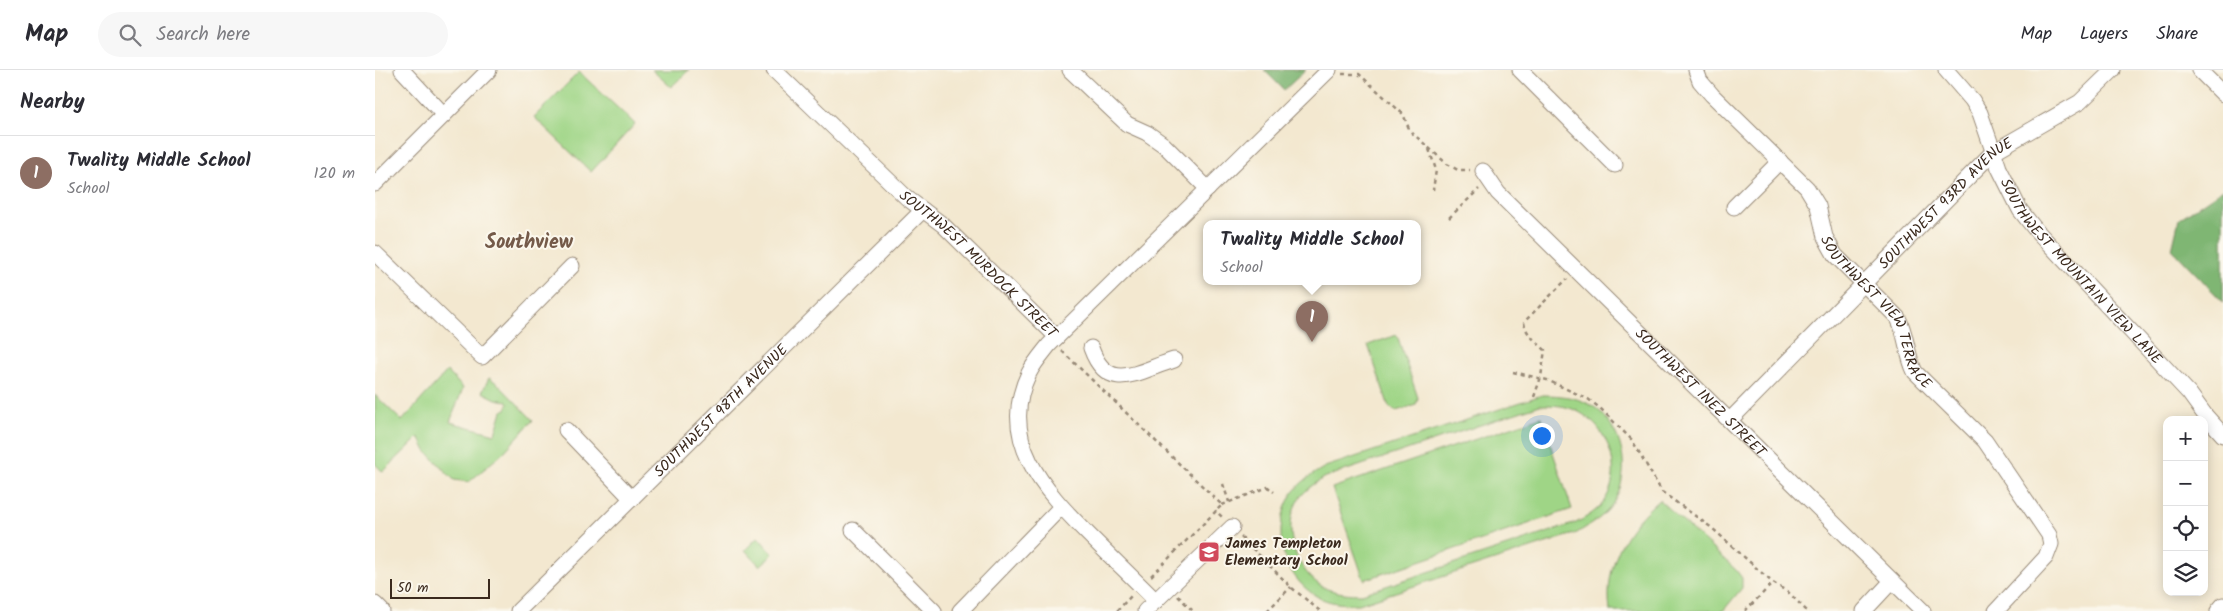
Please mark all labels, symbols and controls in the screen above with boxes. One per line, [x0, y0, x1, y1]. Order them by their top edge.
search box [98, 12, 448, 57]
text: Map [25, 15, 68, 54]
text: Search here [156, 20, 250, 50]
text: Map [2021, 20, 2052, 49]
text: Layers [2080, 20, 2128, 49]
text: Share [2156, 20, 2198, 49]
icon: search [116, 21, 144, 49]
text: Nearby [20, 86, 85, 119]
street label: SOUTHWEST 93RD AVENUE [1873, 131, 2019, 275]
text: Twality Middle School [67, 146, 251, 176]
text: 1 [34, 161, 38, 186]
text: 120 m [314, 161, 355, 186]
street label: SOUTHWEST MOUNTAIN VIEW LANE [1993, 174, 2168, 371]
text: School [67, 176, 110, 201]
street label: SOUTHWEST MURDOCK STREET [893, 185, 1064, 346]
popup [1203, 220, 1421, 285]
text: Twality Middle School [1220, 225, 1404, 255]
district label: Southview [485, 227, 574, 259]
street label: SOUTHWEST VIEW TERRACE [1813, 231, 1938, 396]
text: School [1220, 255, 1263, 280]
pin: 1 [1296, 301, 1328, 342]
street label: SOUTHWEST INEZ STREET [1629, 323, 1773, 465]
street label: SOUTHWEST 98TH AVENUE [648, 338, 795, 483]
map controls [2163, 416, 2208, 596]
button: + [2163, 416, 2208, 461]
your location [1529, 423, 1555, 449]
button: − [2163, 461, 2208, 506]
button: locate [2163, 506, 2208, 551]
place label: James Templeton Elementary School [1225, 532, 1348, 573]
school or university icon: James Templeton Elementary School [1197, 540, 1221, 564]
button: layers [2163, 551, 2208, 596]
scale bar [390, 576, 490, 599]
text: 50 m [397, 577, 428, 599]

